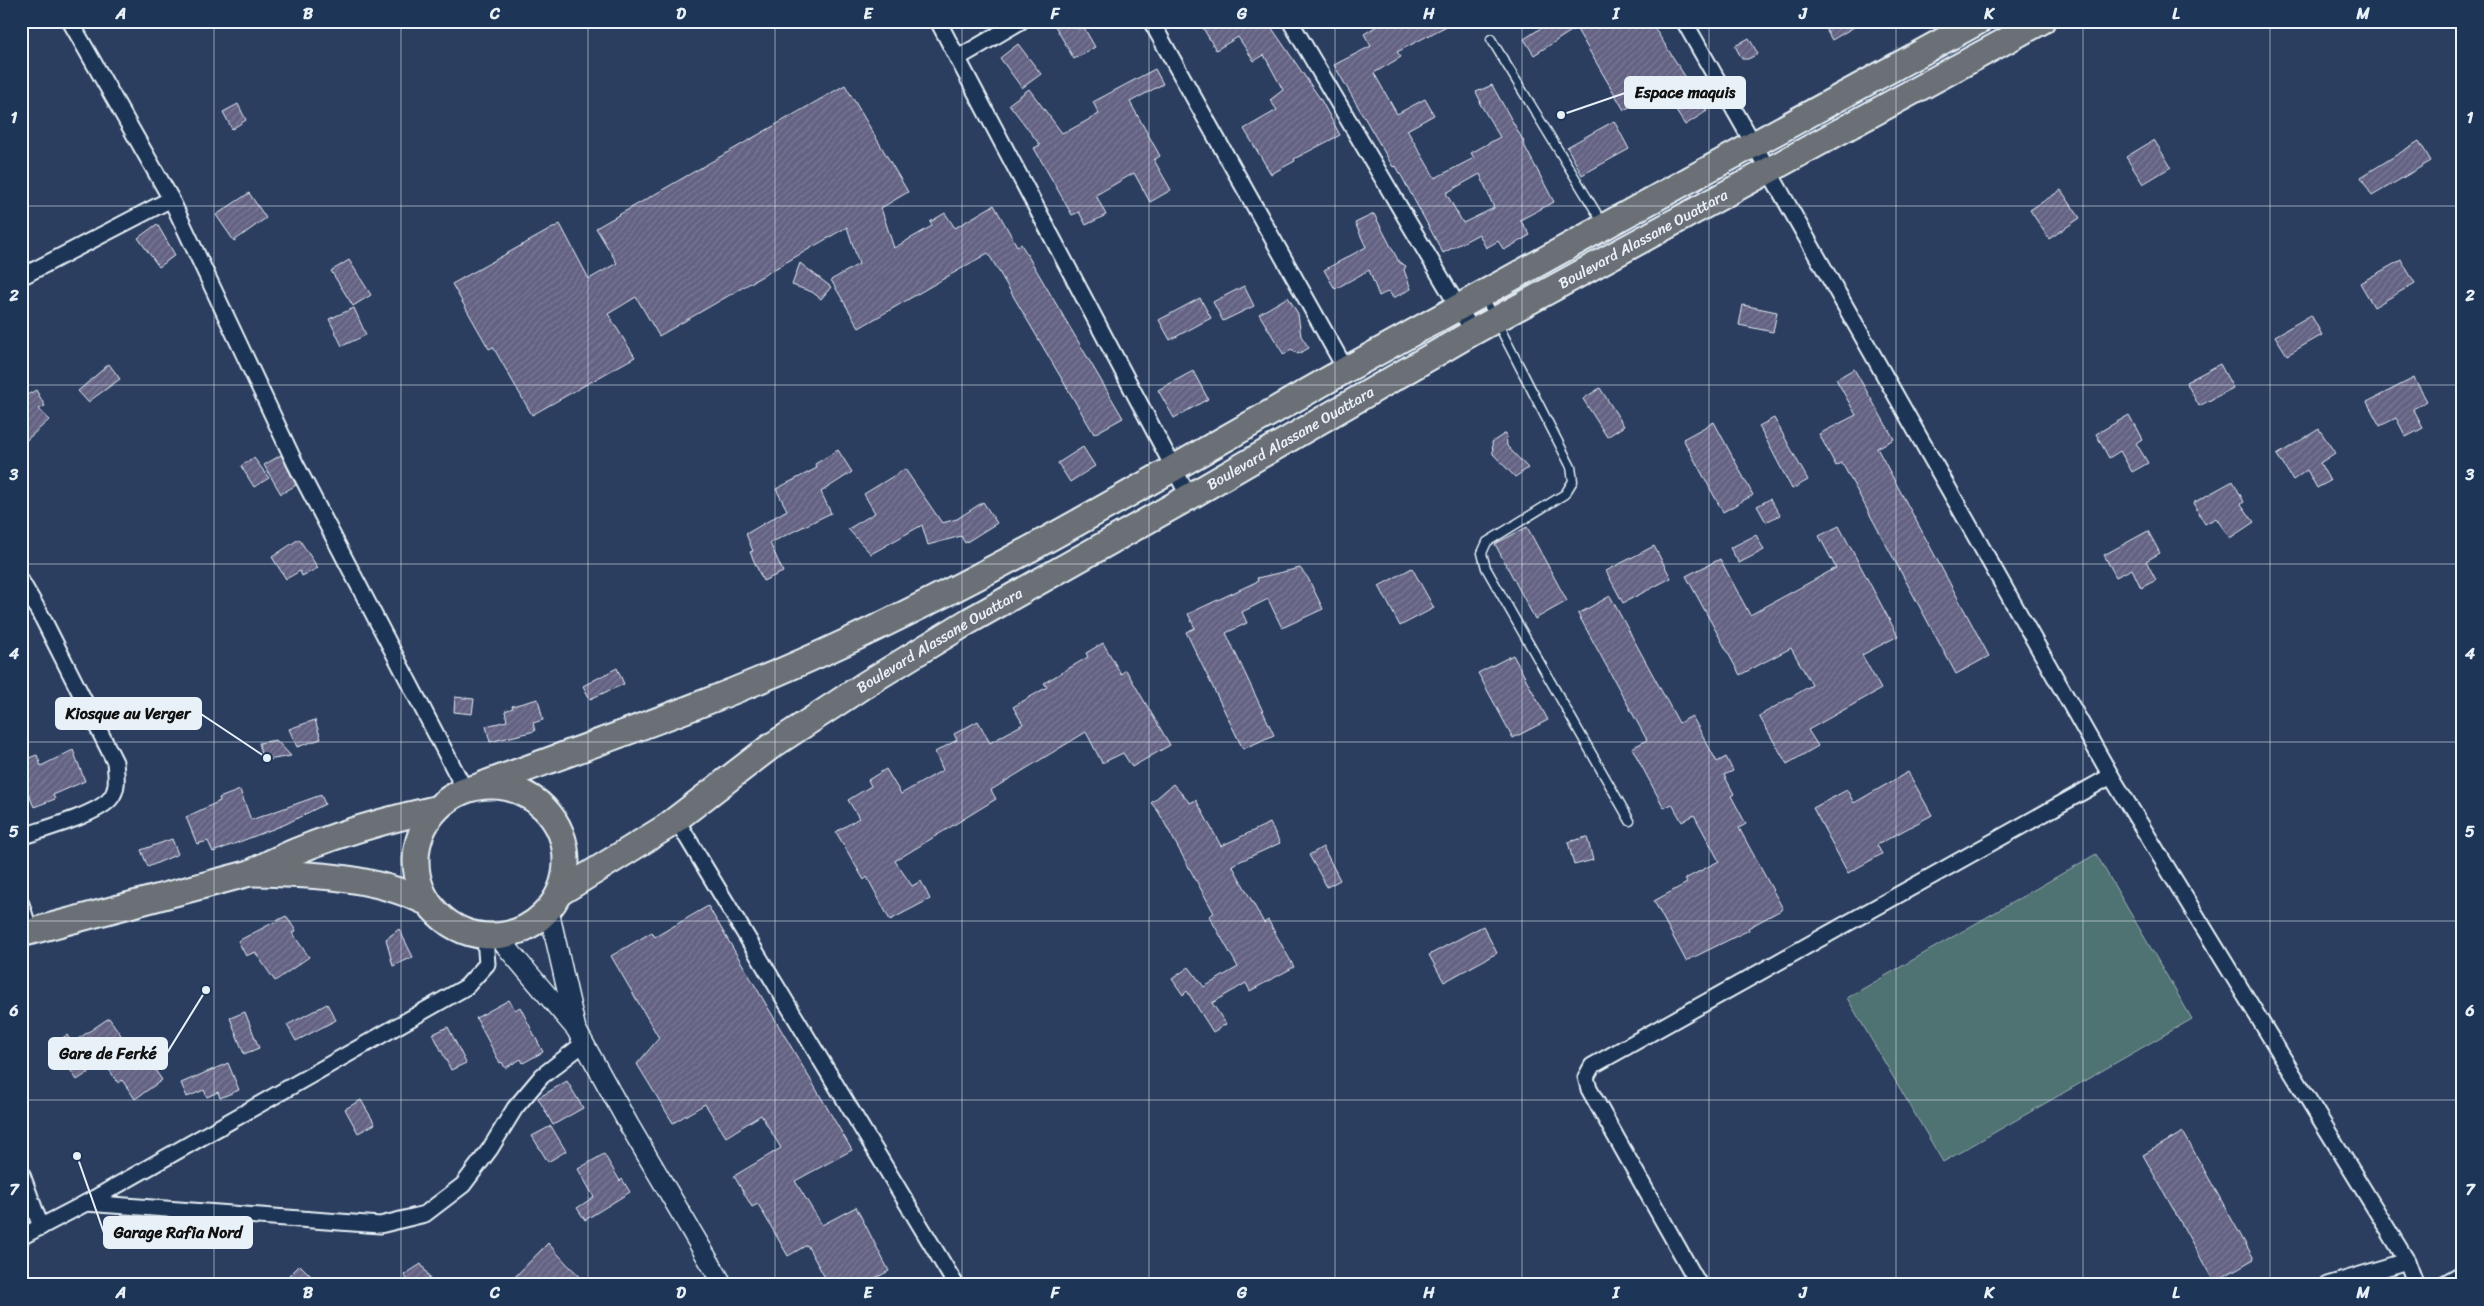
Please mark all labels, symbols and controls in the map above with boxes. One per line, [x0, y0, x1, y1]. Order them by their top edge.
text: A [115, 0, 126, 28]
text: B [303, 0, 314, 28]
text: C [489, 0, 501, 28]
text: D [676, 0, 686, 28]
text: E [864, 0, 874, 28]
text: F [1050, 0, 1061, 28]
text: G [1236, 0, 1248, 28]
text: H [1422, 0, 1435, 28]
text: I [1612, 0, 1621, 28]
text: J [1798, 0, 1808, 28]
text: K [1983, 0, 1995, 28]
text: L [2172, 0, 2180, 28]
text: M [2355, 0, 2370, 28]
callout: Espace maquis [1625, 77, 1745, 108]
text: Espace maquis [1635, 78, 1736, 107]
text: 1 [11, 103, 18, 132]
text: 1 [2467, 103, 2474, 132]
street label: Boulevard Alassane Ouattara [1553, 182, 1733, 296]
text: 2 [8, 281, 19, 310]
text: 2 [2464, 281, 2475, 310]
street label: Boulevard Alassane Ouattara [1202, 379, 1379, 497]
text: 3 [9, 460, 19, 489]
text: 3 [2465, 460, 2475, 489]
street label: Boulevard Alassane Ouattara [851, 580, 1028, 700]
text: 4 [8, 639, 19, 668]
text: 4 [2464, 639, 2475, 668]
callout: Kiosque au Verger [56, 698, 201, 729]
text: Kiosque au Verger [64, 699, 192, 728]
text: 5 [9, 817, 19, 846]
text: 5 [2465, 817, 2475, 846]
text: 6 [8, 996, 19, 1025]
text: 6 [2464, 996, 2475, 1025]
callout: Gare de Ferké [49, 1038, 167, 1069]
text: Gare de Ferké [58, 1039, 158, 1068]
text: 7 [9, 1175, 20, 1204]
text: 7 [2465, 1175, 2476, 1204]
callout: Garage Rafia Nord [104, 1217, 252, 1248]
text: Garage Rafia Nord [113, 1218, 244, 1247]
text: A [115, 1278, 126, 1306]
text: B [303, 1278, 314, 1306]
text: C [489, 1278, 501, 1306]
text: D [676, 1278, 686, 1306]
text: E [864, 1278, 874, 1306]
text: F [1050, 1278, 1061, 1306]
text: G [1236, 1278, 1248, 1306]
text: H [1422, 1278, 1435, 1306]
text: I [1612, 1278, 1621, 1306]
text: J [1798, 1278, 1808, 1306]
text: K [1983, 1278, 1995, 1306]
text: L [2172, 1278, 2180, 1306]
text: M [2355, 1278, 2370, 1306]

